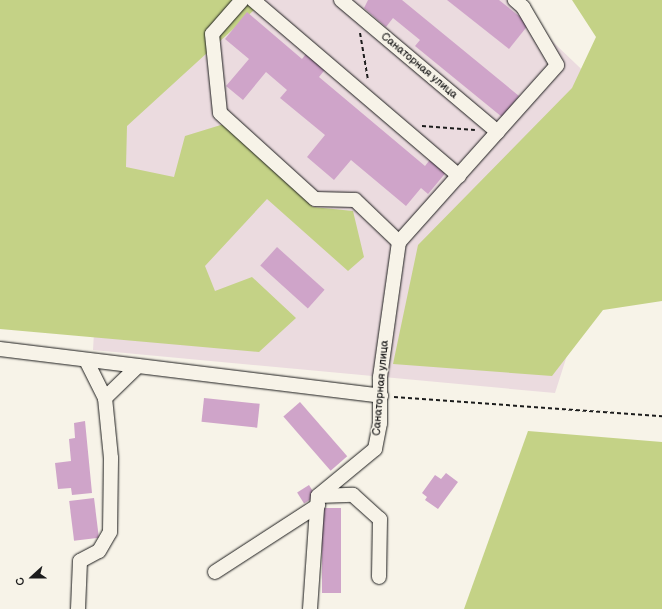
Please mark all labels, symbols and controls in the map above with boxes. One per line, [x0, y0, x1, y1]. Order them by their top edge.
street label: Санаторная улица [378, 30, 460, 102]
street label: Санаторная улица [370, 340, 392, 436]
north arrow [12, 557, 52, 597]
text: С [13, 576, 28, 587]

